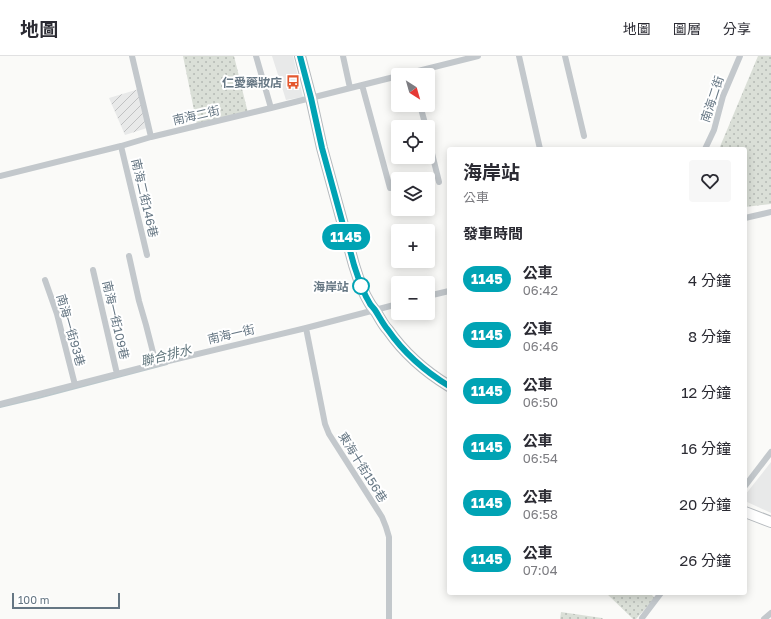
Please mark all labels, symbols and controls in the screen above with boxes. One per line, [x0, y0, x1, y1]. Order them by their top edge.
text: 地圖 [20, 17, 58, 40]
text: 地圖 [623, 20, 651, 37]
text: 圖層 [673, 20, 701, 37]
text: 分享 [723, 20, 751, 37]
north arrow [391, 68, 435, 112]
map controls [391, 68, 435, 320]
bus stop icon: 仁愛藥妝店 [285, 74, 301, 90]
street label: 南海二街 [697, 74, 727, 124]
place label: 仁愛藥妝店 [222, 75, 282, 90]
street label: 南海二街 [171, 102, 221, 128]
button: locate [391, 120, 435, 164]
street label: 南海二街146巷 [129, 157, 161, 239]
text: 海岸站 [463, 160, 520, 183]
button: heart [689, 160, 731, 202]
button: layers [391, 172, 435, 216]
text: 公車 [463, 189, 489, 205]
line badge: 1145 [318, 224, 374, 250]
button: + [391, 224, 435, 268]
text: 發車時間 [463, 224, 523, 242]
text: 1145 [330, 228, 362, 245]
text: 公車 [523, 263, 553, 281]
text: 1145 [471, 270, 503, 287]
text: 4 分鐘 [688, 271, 731, 289]
button: − [391, 276, 435, 320]
marker: 海岸站 [352, 277, 370, 295]
street label: 南海一街109巷 [100, 279, 132, 361]
place label: 海岸站 [313, 279, 349, 294]
text: 06:42 [523, 282, 558, 298]
street label: 南海一街93巷 [54, 292, 88, 368]
text: 公車 [523, 319, 553, 337]
street label: 南海一街 [206, 321, 256, 347]
text: 1145 [471, 326, 503, 343]
text: 8 分鐘 [688, 327, 731, 345]
text: 06:46 [523, 338, 558, 354]
water label: 聯合排水 [139, 341, 194, 369]
text: 公車 [523, 375, 553, 393]
text: 1145 [471, 382, 503, 399]
text: 12 分鐘 [681, 383, 731, 401]
text: 06:50 [523, 394, 558, 410]
street label: 東海十街156巷 [335, 429, 391, 505]
text: 公車 [523, 431, 553, 449]
text: 1145 [471, 438, 503, 455]
text: 16 分鐘 [681, 439, 731, 457]
text: 06:54 [523, 450, 558, 466]
text: 公車 [523, 487, 553, 505]
text: 1145 [471, 494, 503, 511]
text: 20 分鐘 [679, 495, 731, 513]
text: 06:58 [523, 506, 558, 522]
text: 公車 [523, 543, 553, 561]
text: 1145 [471, 550, 503, 567]
text: 26 分鐘 [679, 551, 731, 569]
text: 07:04 [523, 562, 558, 578]
scale bar [12, 591, 120, 610]
text: 100 m [18, 593, 49, 606]

